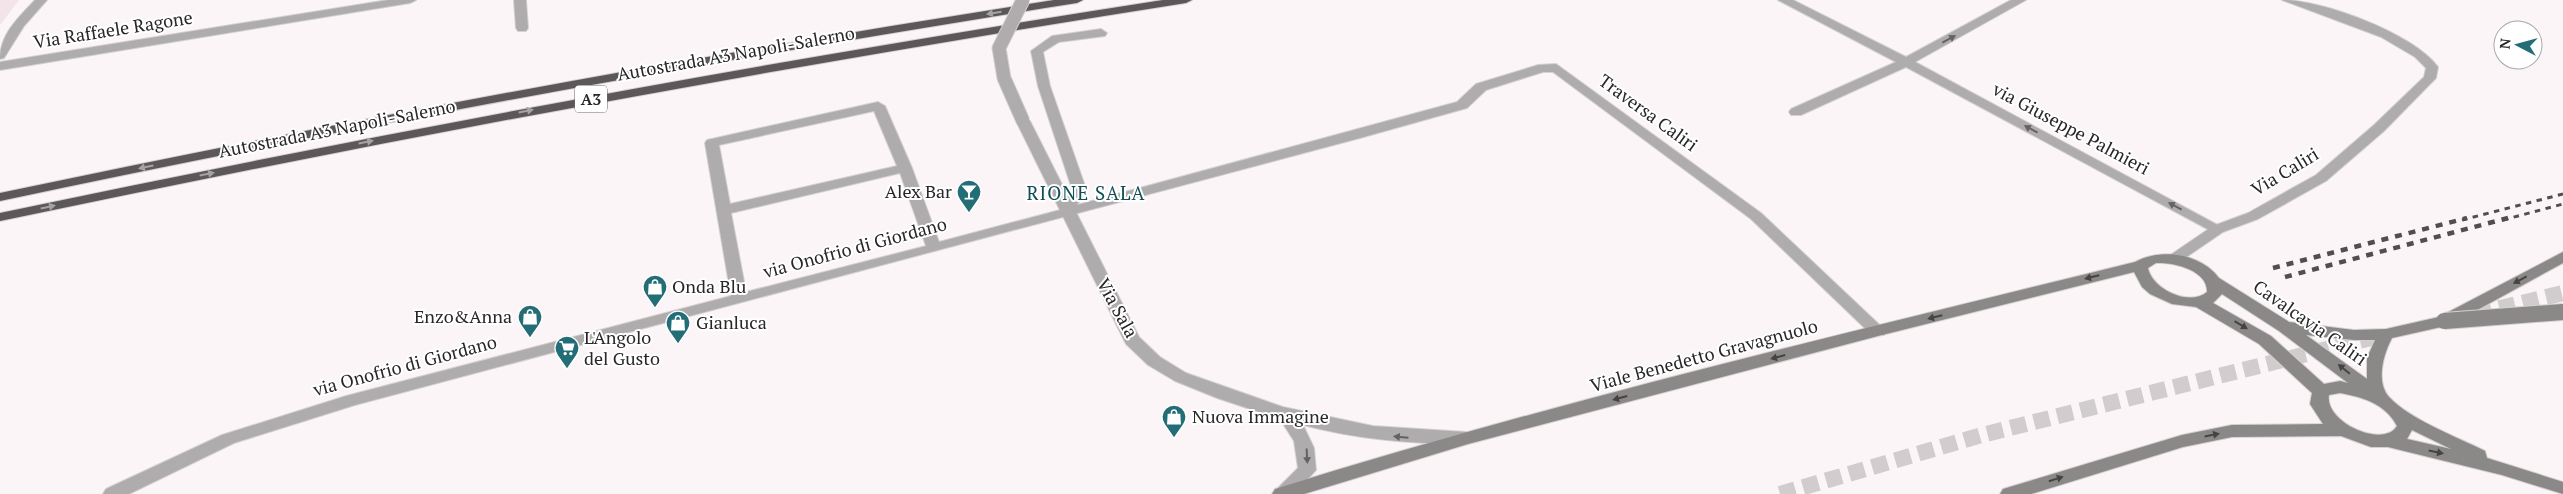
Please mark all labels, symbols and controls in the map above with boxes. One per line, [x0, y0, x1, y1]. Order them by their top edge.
street label: Via Raffaele Ragone [32, 5, 194, 53]
one-way arrow [986, 9, 1002, 17]
street label: Autostrada A3 Napoli-Salerno [615, 20, 857, 86]
north arrow [2493, 20, 2543, 70]
one-way arrow [1942, 35, 1956, 43]
text: N [2495, 37, 2515, 50]
street label: Traversa Caliri [1594, 68, 1703, 156]
street label: via Giuseppe Palmieri [1988, 76, 2154, 180]
road number: A3 [575, 86, 607, 112]
street label: Autostrada A3 Napoli-Salerno [216, 93, 457, 163]
one-way arrow [518, 107, 534, 115]
one-way arrow [2024, 125, 2039, 133]
one-way arrow [359, 138, 374, 146]
street label: Via Caliri [2246, 142, 2323, 201]
one-way arrow [138, 163, 153, 171]
one-way arrow [199, 170, 214, 178]
place label: Alex Bar [885, 179, 952, 203]
bar icon: Alex Bar [956, 179, 982, 213]
district label: RIONE SALA [1026, 180, 1146, 205]
one-way arrow [2167, 202, 2182, 210]
one-way arrow [40, 203, 55, 211]
street label: via Onofrio di Giordano [759, 211, 949, 283]
one-way arrow [2085, 273, 2100, 281]
shop icon: Onda Blu [642, 274, 668, 308]
place label: Onda Blu [672, 274, 746, 298]
street label: Via Sala [1092, 274, 1144, 342]
street label: Cavalcavia Caliri [2249, 274, 2372, 370]
one-way arrow [2513, 276, 2527, 284]
place label: Enzo&Anna [414, 304, 512, 328]
shop icon: Enzo&Anna [517, 304, 543, 338]
shop icon: Gianluca [665, 310, 691, 344]
place label: Gianluca [696, 310, 767, 334]
street label: Viale Benedetto Gravagnuolo [1587, 313, 1820, 397]
one-way arrow [1927, 313, 1942, 321]
one-way arrow [2234, 320, 2247, 330]
place label: L'Angolo del Gusto [584, 325, 660, 370]
street label: via Onofrio di Giordano [309, 329, 499, 401]
supermarket icon: L'Angolo del Gusto [554, 335, 580, 369]
one-way arrow [1770, 354, 1785, 362]
one-way arrow [2338, 364, 2351, 375]
one-way arrow [1613, 395, 1628, 403]
shop icon: Nuova Immagine [1161, 404, 1187, 438]
place label: Nuova Immagine [1192, 404, 1329, 428]
one-way arrow [2204, 431, 2220, 439]
one-way arrow [1393, 432, 1409, 440]
one-way arrow [2429, 448, 2445, 456]
one-way arrow [1303, 449, 1311, 465]
one-way arrow [2048, 475, 2063, 483]

